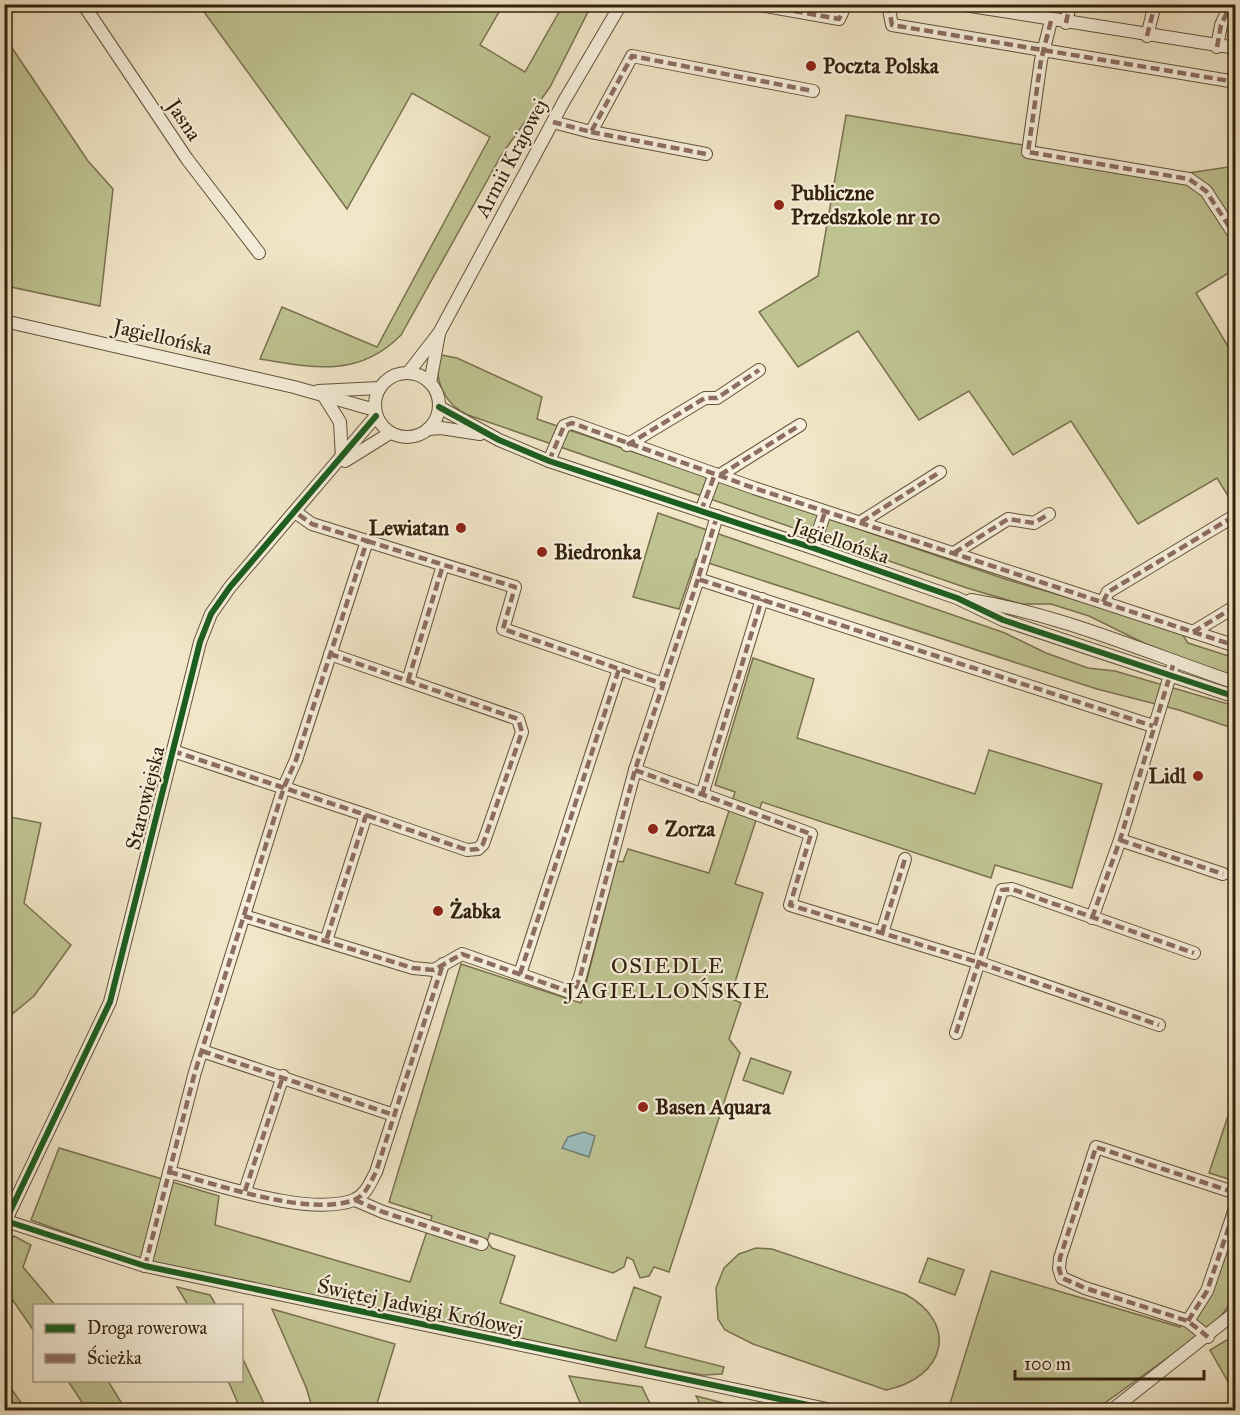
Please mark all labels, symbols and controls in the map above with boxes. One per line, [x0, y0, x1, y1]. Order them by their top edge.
place label: Poczta Polska [823, 53, 940, 79]
marker: Poczta Polska [804, 59, 818, 73]
street label: Jasna [160, 93, 207, 146]
street label: Armii Krajowej [468, 94, 553, 223]
place label: Publiczne Przedszkole nr 10 [791, 180, 940, 230]
marker: Publiczne Przedszkole nr 10 [772, 198, 786, 212]
street label: Jagiellońska [109, 313, 215, 361]
street label: Jagiellońska [787, 512, 893, 570]
place label: Lewiatan [369, 515, 450, 541]
marker: Lewiatan [454, 521, 468, 535]
place label: Biedronka [554, 539, 642, 565]
marker: Biedronka [535, 545, 549, 559]
street label: Starowiejska [120, 743, 171, 853]
place label: Lidl [1149, 763, 1187, 789]
marker: Lidl [1191, 769, 1205, 783]
place label: Zorza [665, 816, 716, 842]
marker: Zorza [646, 822, 660, 836]
place label: Żabka [450, 897, 502, 924]
marker: Żabka [431, 904, 445, 918]
district label: OSIEDLE JAGIELLOŃSKIE [564, 952, 770, 1004]
place label: Basen Aquara [655, 1094, 772, 1120]
marker: Basen Aquara [636, 1100, 650, 1114]
street label: Świętej Jadwigi Królowej [315, 1271, 526, 1342]
legend [33, 1304, 243, 1382]
text: Droga rowerowa [87, 1317, 207, 1340]
scale bar [1015, 1343, 1204, 1381]
text: Ścieżka [87, 1345, 142, 1369]
text: 100 m [1024, 1353, 1071, 1375]

